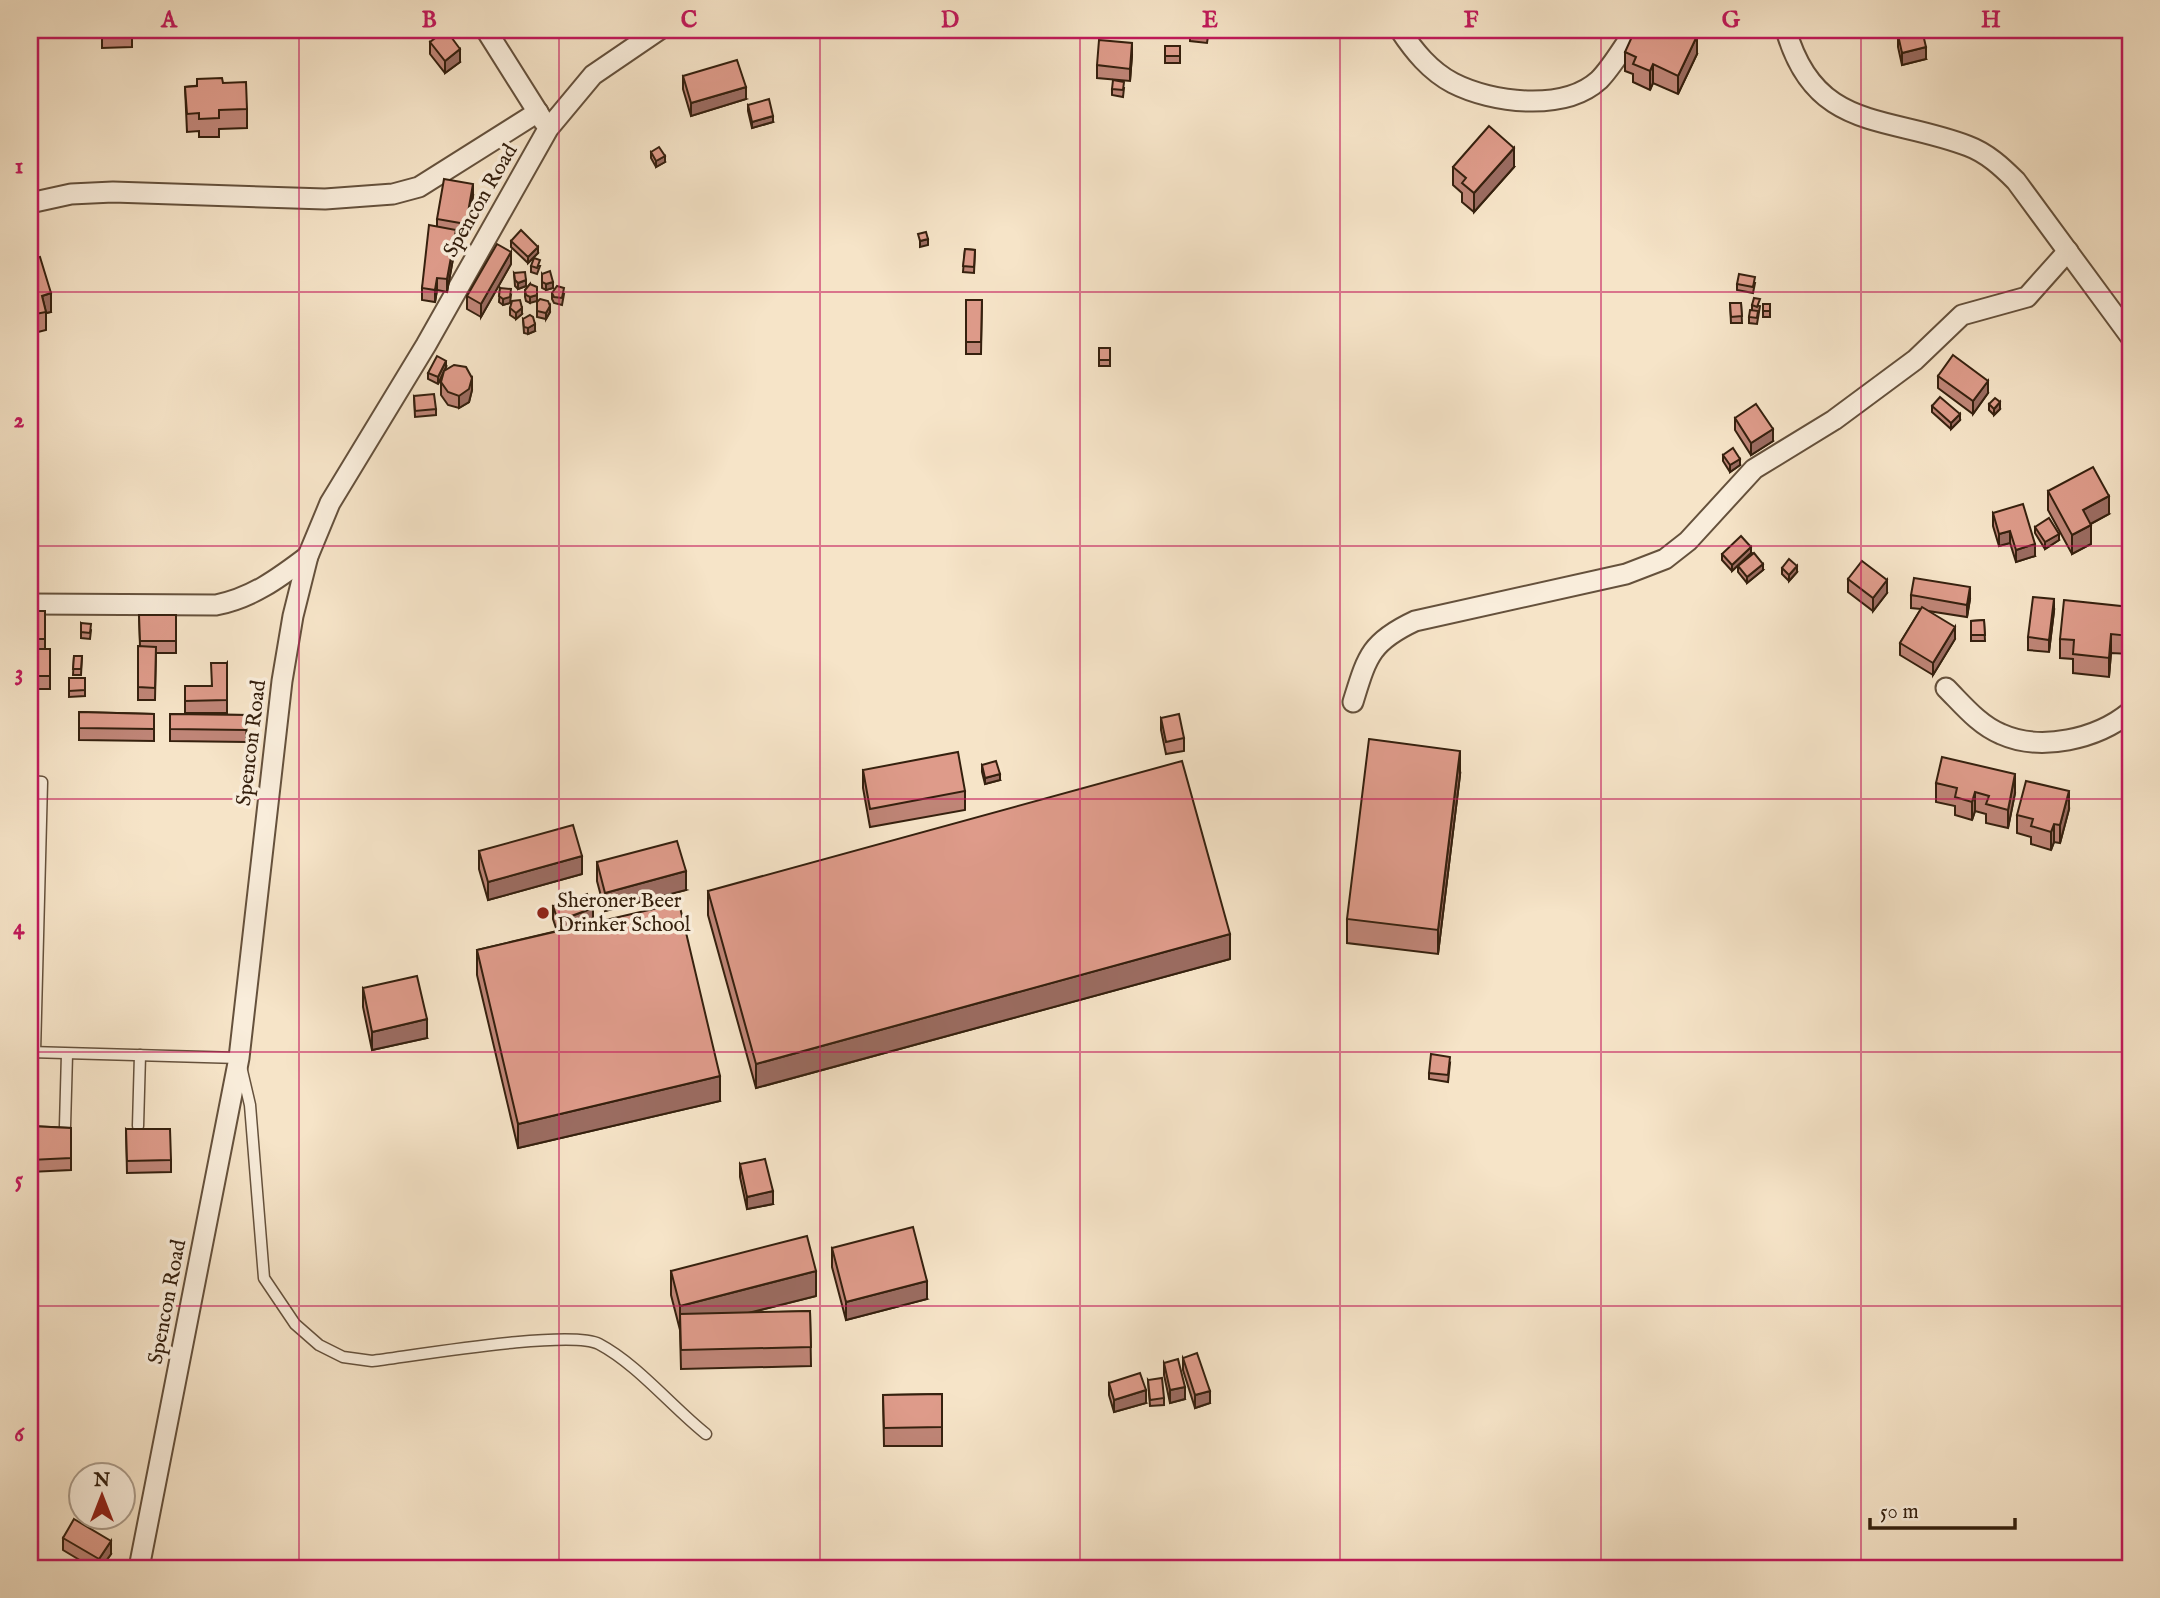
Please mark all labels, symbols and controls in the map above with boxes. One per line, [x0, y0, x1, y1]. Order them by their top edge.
text: A [160, 6, 178, 35]
text: B [421, 6, 437, 35]
text: C [681, 6, 698, 35]
text: D [941, 6, 959, 35]
text: E [1202, 6, 1218, 35]
text: F [1464, 6, 1479, 35]
text: G [1722, 6, 1741, 35]
text: H [1981, 6, 2001, 35]
street label: Spencon Road [438, 139, 525, 263]
text: 1 [15, 152, 23, 181]
text: 2 [14, 406, 25, 435]
text: 3 [15, 659, 23, 688]
street label: Spencon Road [231, 678, 273, 807]
place label: Sheroner Beer Drinker School [557, 888, 691, 939]
marker: Sheroner Beer Drinker School [535, 905, 551, 921]
text: 4 [13, 913, 25, 942]
text: 5 [15, 1166, 24, 1195]
street label: Spencon Road [143, 1237, 193, 1367]
text: 6 [14, 1420, 25, 1449]
north arrow [66, 1462, 136, 1532]
text: N [93, 1469, 111, 1493]
scale bar [1870, 1486, 2015, 1530]
text: 50 m [1880, 1499, 1919, 1526]

